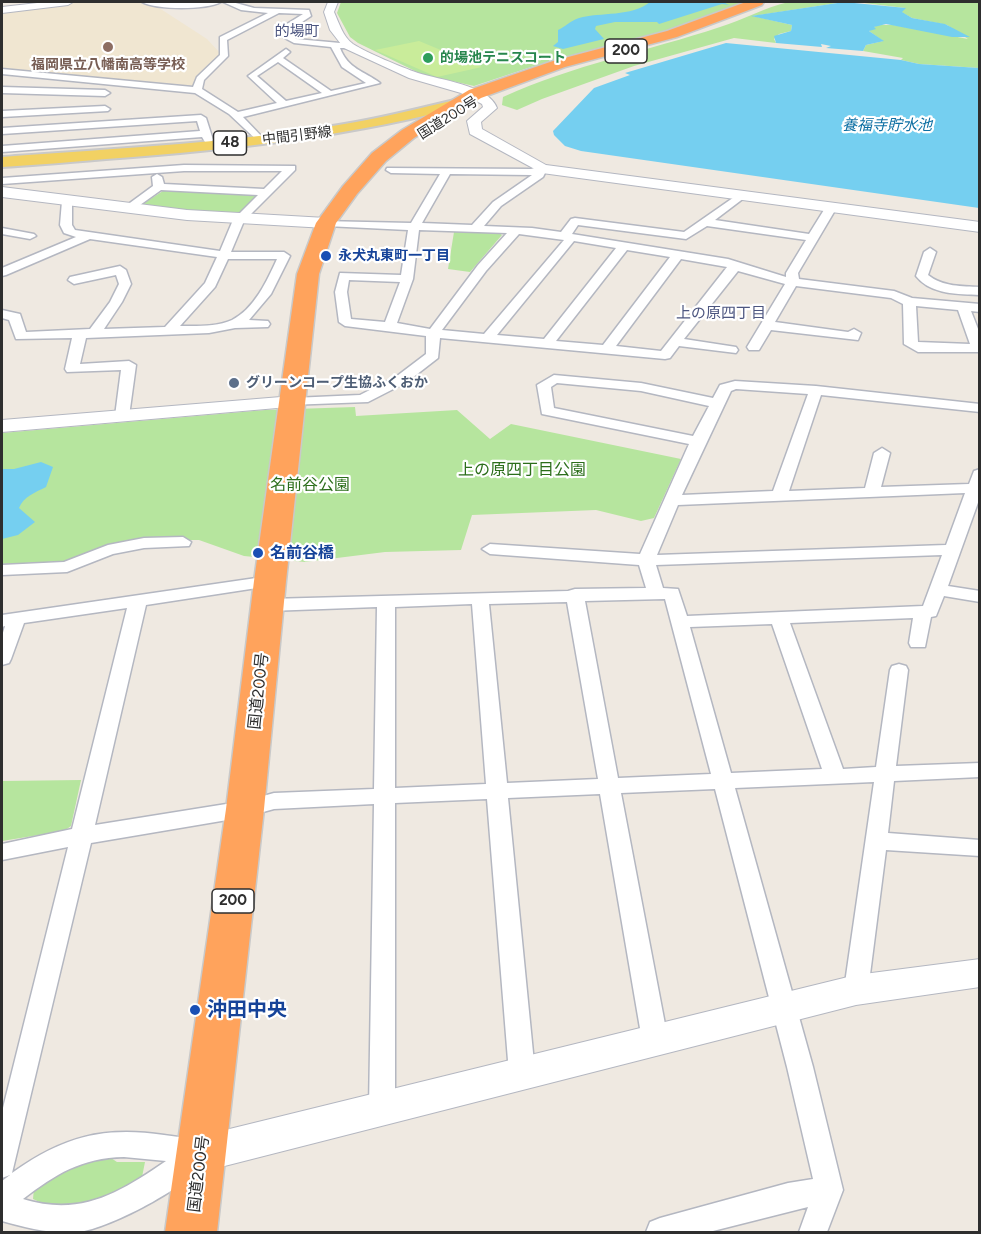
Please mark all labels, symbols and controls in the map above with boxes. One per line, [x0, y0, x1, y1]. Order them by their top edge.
district label: 的場町 [275, 23, 319, 41]
road number: 200 [605, 39, 647, 63]
marker: 福岡県立八幡南高等学校 [101, 40, 115, 54]
place label: 的場池テニスコート [440, 50, 566, 66]
marker: 的場池テニスコート [421, 51, 435, 65]
place label: 福岡県立八幡南高等学校 [31, 57, 185, 73]
street label: 国道200号 [415, 93, 481, 143]
water label: 養福寺貯水池 [842, 117, 932, 135]
street label: 中間引野線 [261, 123, 333, 149]
road number: 48 [214, 131, 246, 155]
place label: 永犬丸東町一丁目 [338, 248, 450, 264]
marker: 永犬丸東町一丁目 [319, 249, 333, 263]
district label: 上の原四丁目 [676, 305, 766, 323]
place label: グリーンコープ生協ふくおか [246, 375, 428, 391]
marker: グリーンコープ生協ふくおか [227, 376, 241, 390]
park label: 上の原四丁目公園 [458, 460, 586, 480]
park label: 名前谷公園 [270, 475, 350, 495]
place label: 名前谷橋 [270, 543, 334, 563]
marker: 名前谷橋 [251, 546, 265, 560]
street label: 国道200号 [245, 651, 273, 731]
road number: 200 [212, 889, 254, 913]
place label: 沖田中央 [207, 998, 287, 1022]
marker: 沖田中央 [188, 1003, 202, 1017]
street label: 国道200号 [185, 1134, 213, 1214]

